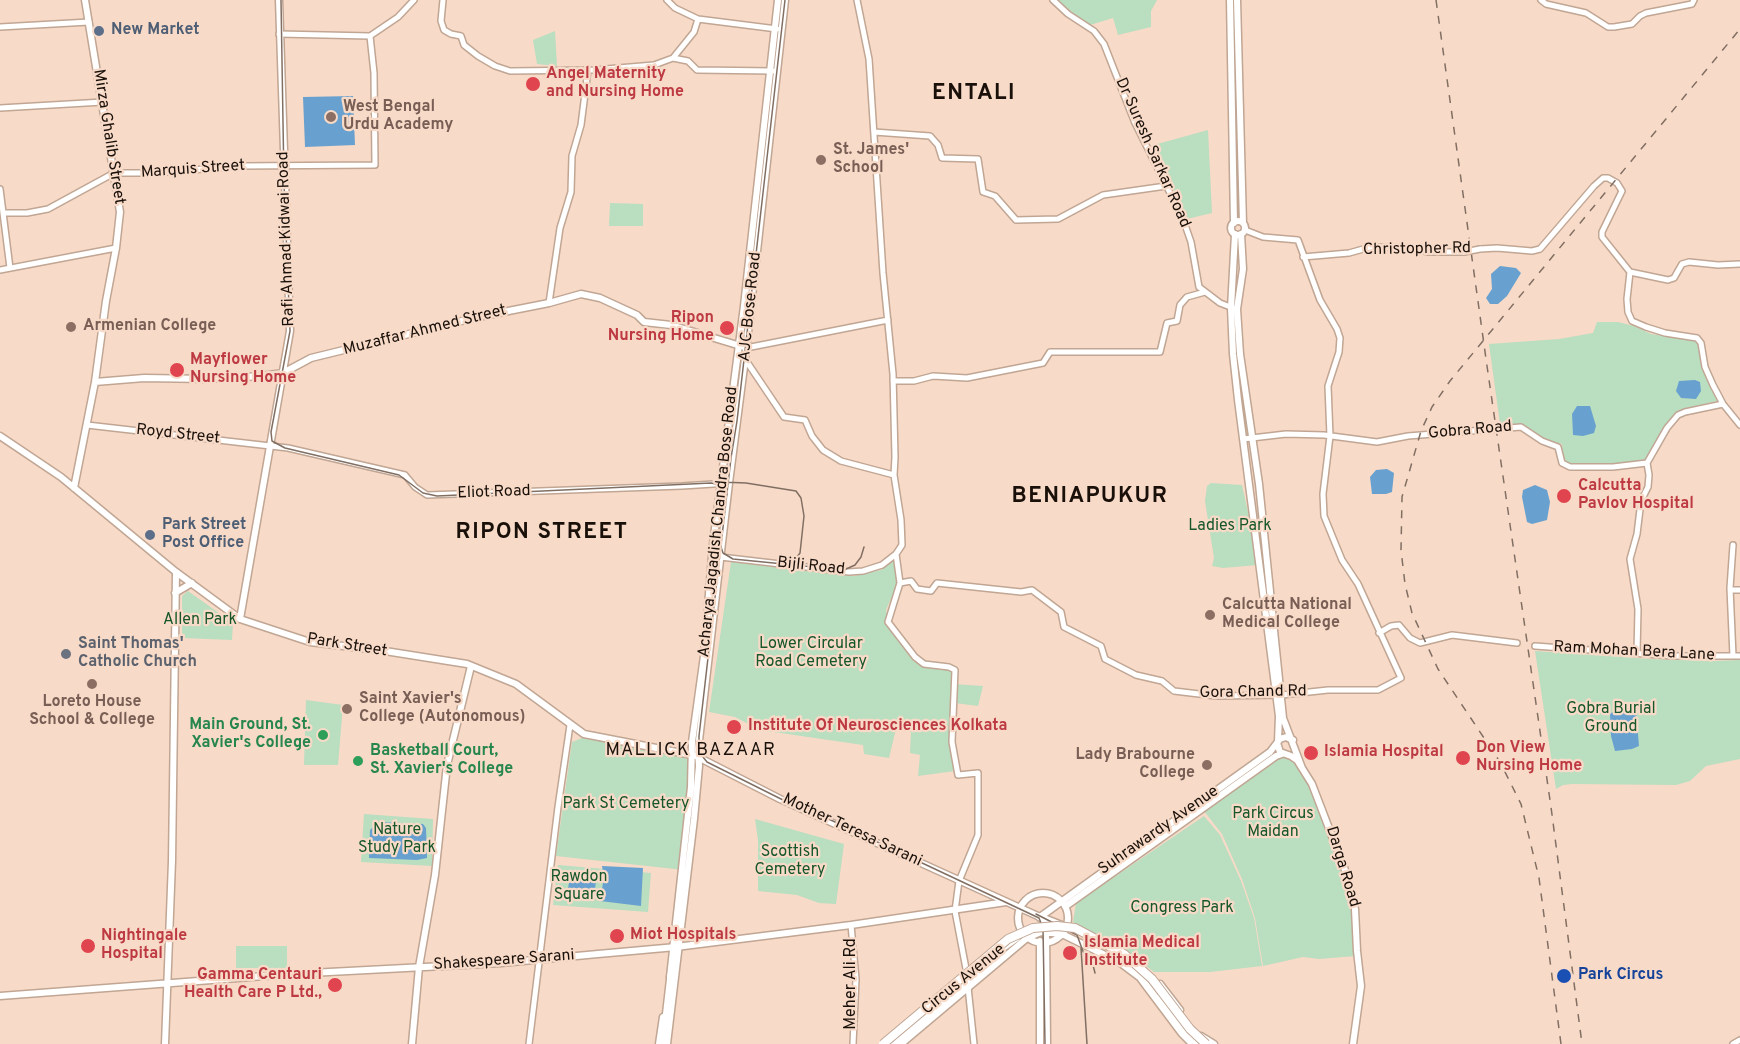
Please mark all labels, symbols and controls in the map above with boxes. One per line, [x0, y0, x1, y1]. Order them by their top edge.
place label: New Market [111, 21, 200, 41]
marker: New Market [92, 24, 106, 38]
place label: Angel Maternity and Nursing Home [546, 65, 684, 103]
street label: Mirza Ghalib Street [88, 68, 128, 206]
marker: Angel Maternity and Nursing Home [524, 75, 542, 93]
street label: Dr Suresh Sarkar Road [1110, 75, 1194, 231]
district label: ENTALI [932, 82, 1016, 108]
place label: West Bengal Urdu Academy [343, 98, 453, 136]
marker: West Bengal Urdu Academy [324, 110, 338, 124]
place label: St. James' School [833, 141, 909, 179]
street label: Rafi Ahmad Kidwai Road [274, 151, 300, 327]
marker: St. James' School [814, 153, 828, 167]
street label: Marquis Street [140, 157, 246, 183]
street label: Christopher Rd [1363, 239, 1471, 261]
street label: AJC Bose Road [736, 251, 766, 363]
street label: Muzaffar Ahmed Street [341, 301, 509, 361]
place label: Ripon Nursing Home [608, 309, 714, 347]
place label: Armenian College [83, 317, 216, 337]
marker: Ripon Nursing Home [718, 319, 736, 337]
marker: Armenian College [64, 320, 78, 334]
place label: Mayflower Nursing Home [190, 351, 296, 389]
marker: Mayflower Nursing Home [168, 361, 186, 379]
street label: Acharya Jagadish Chandra Bose Road [695, 386, 743, 658]
street label: Gobra Road [1427, 418, 1513, 444]
street label: Royd Street [135, 421, 221, 449]
place label: Calcutta Pavlov Hospital [1578, 477, 1694, 515]
street label: Eliot Road [457, 482, 531, 504]
district label: BENIAPUKUR [1012, 485, 1168, 511]
marker: Calcutta Pavlov Hospital [1555, 487, 1573, 505]
place label: Park Street Post Office [162, 516, 246, 554]
park label: Ladies Park [1188, 517, 1272, 537]
district label: RIPON STREET [456, 521, 628, 547]
marker: Park Street Post Office [143, 528, 157, 542]
street label: Bijli Road [776, 554, 846, 580]
place label: Calcutta National Medical College [1222, 596, 1352, 634]
marker: Calcutta National Medical College [1203, 608, 1217, 622]
park label: Allen Park [163, 611, 237, 631]
street label: Park Street [306, 630, 388, 662]
place label: Saint Thomas' Catholic Church [78, 635, 197, 673]
park label: Lower Circular Road Cemetery [755, 635, 867, 673]
street label: Ram Mohan Bera Lane [1553, 638, 1715, 666]
marker: Saint Thomas' Catholic Church [59, 647, 73, 661]
marker: Loreto House School & College [85, 677, 99, 691]
street label: Gora Chand Rd [1199, 682, 1307, 704]
place label: Saint Xavier's College (Autonomous) [359, 690, 526, 728]
place label: Loreto House School & College [29, 693, 155, 731]
park label: Gobra Burial Ground [1566, 700, 1656, 738]
marker: Saint Xavier's College (Autonomous) [340, 702, 354, 716]
place label: Main Ground, St. Xavier's College [189, 716, 311, 754]
place label: Institute Of Neurosciences Kolkata [748, 717, 1007, 737]
marker: Institute Of Neurosciences Kolkata [725, 718, 743, 736]
marker: Main Ground, St. Xavier's College [316, 728, 330, 742]
place label: Don View Nursing Home [1476, 739, 1582, 777]
district label: MALLICK BAZAAR [605, 740, 777, 762]
place label: Basketball Court, St. Xavier's College [370, 742, 513, 780]
place label: Islamia Hospital [1324, 743, 1444, 763]
marker: Islamia Hospital [1302, 744, 1320, 762]
place label: Lady Brabourne College [1075, 746, 1195, 784]
marker: Don View Nursing Home [1454, 749, 1472, 767]
marker: Basketball Court, St. Xavier's College [351, 754, 365, 768]
marker: Lady Brabourne College [1200, 758, 1214, 772]
street label: Suhrawardy Avenue [1095, 782, 1223, 880]
street label: Mother Teresa Sarani [779, 790, 925, 872]
park label: Park St Cemetery [563, 795, 689, 815]
park label: Park Circus Maidan [1232, 805, 1314, 843]
park label: Nature Study Park [358, 821, 436, 859]
street label: Darga Road [1321, 824, 1363, 910]
park label: Scottish Cemetery [755, 843, 825, 881]
park label: Rawdon Square [551, 868, 607, 906]
park label: Congress Park [1130, 899, 1234, 919]
place label: Miot Hospitals [630, 926, 736, 946]
place label: Nightingale Hospital [101, 927, 187, 965]
marker: Miot Hospitals [608, 927, 626, 945]
place label: Islamia Medical Institute [1084, 934, 1200, 972]
marker: Nightingale Hospital [79, 937, 97, 955]
street label: Meher Ali Rd [842, 938, 862, 1030]
street label: Circus Avenue [918, 940, 1010, 1020]
marker: Islamia Medical Institute [1061, 944, 1079, 962]
street label: Shakespeare Sarani [433, 946, 575, 976]
place label: Gamma Centauri Health Care P Ltd., [184, 966, 322, 1004]
place label: Park Circus [1578, 966, 1663, 986]
marker: Park Circus [1555, 967, 1573, 985]
marker: Gamma Centauri Health Care P Ltd., [326, 976, 344, 994]

